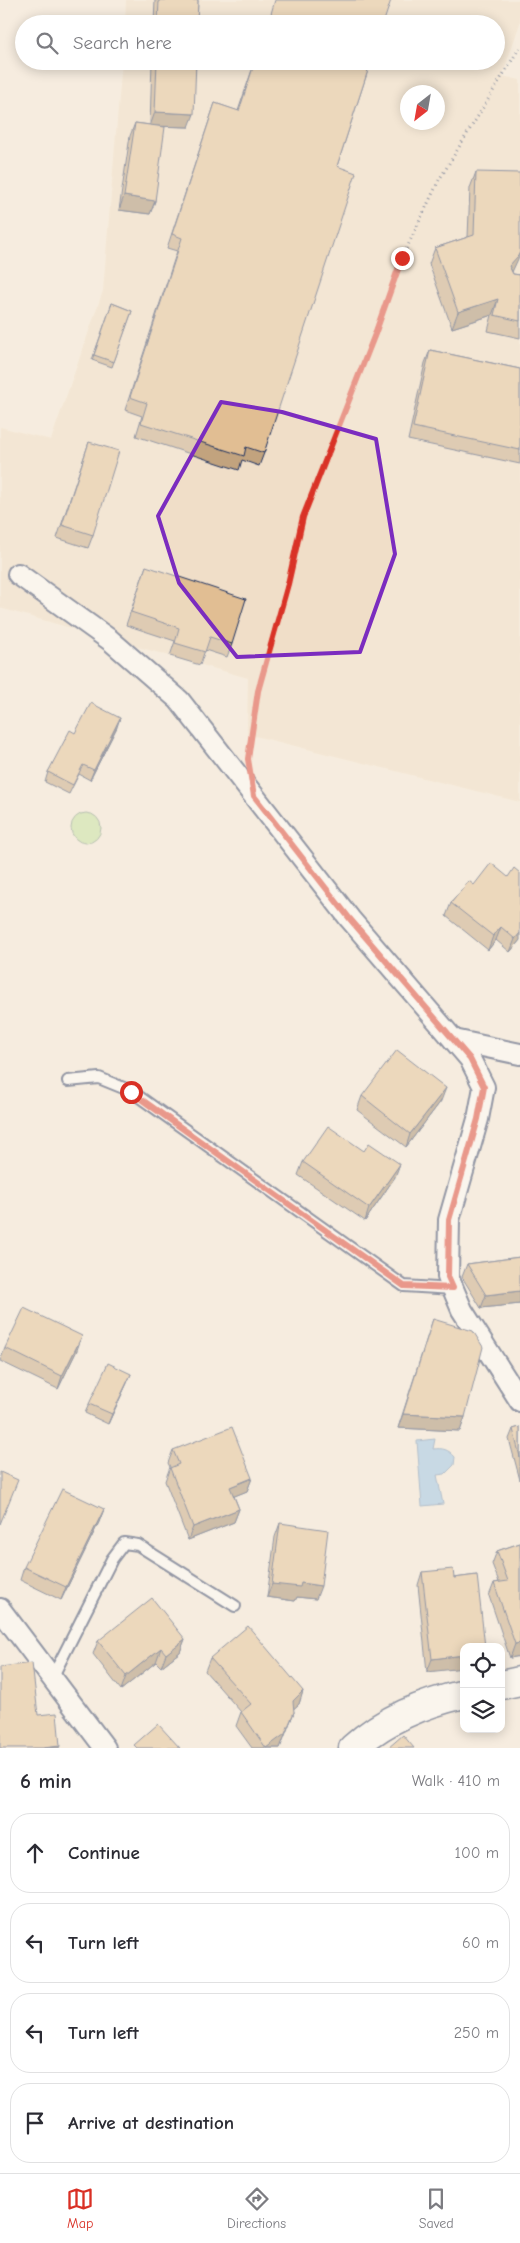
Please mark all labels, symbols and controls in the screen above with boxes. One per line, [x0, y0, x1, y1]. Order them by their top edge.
search box [15, 15, 505, 70]
icon: search [33, 29, 61, 57]
text: Search here [73, 32, 172, 54]
north arrow [400, 85, 445, 130]
route end [391, 247, 414, 270]
route start [120, 1081, 143, 1104]
map controls [460, 1643, 505, 1733]
button: locate [460, 1643, 505, 1688]
button: layers [460, 1688, 505, 1733]
text: 6 min [20, 1769, 72, 1793]
text: Walk · 410 m [412, 1772, 500, 1790]
icon: ahead [21, 1839, 49, 1867]
text: Continue [68, 1842, 140, 1864]
text: 100 m [455, 1844, 499, 1862]
icon: left [21, 1929, 49, 1957]
text: Turn left [68, 1932, 139, 1954]
text: 60 m [462, 1934, 499, 1952]
icon: left [21, 2019, 49, 2047]
text: Turn left [68, 2022, 139, 2044]
text: 250 m [454, 2024, 499, 2042]
icon: arrive [21, 2109, 49, 2137]
text: Arrive at destination [68, 2112, 234, 2134]
tab: Map [66, 2185, 94, 2232]
tab: Directions [227, 2185, 286, 2232]
tab: Saved [419, 2185, 454, 2232]

